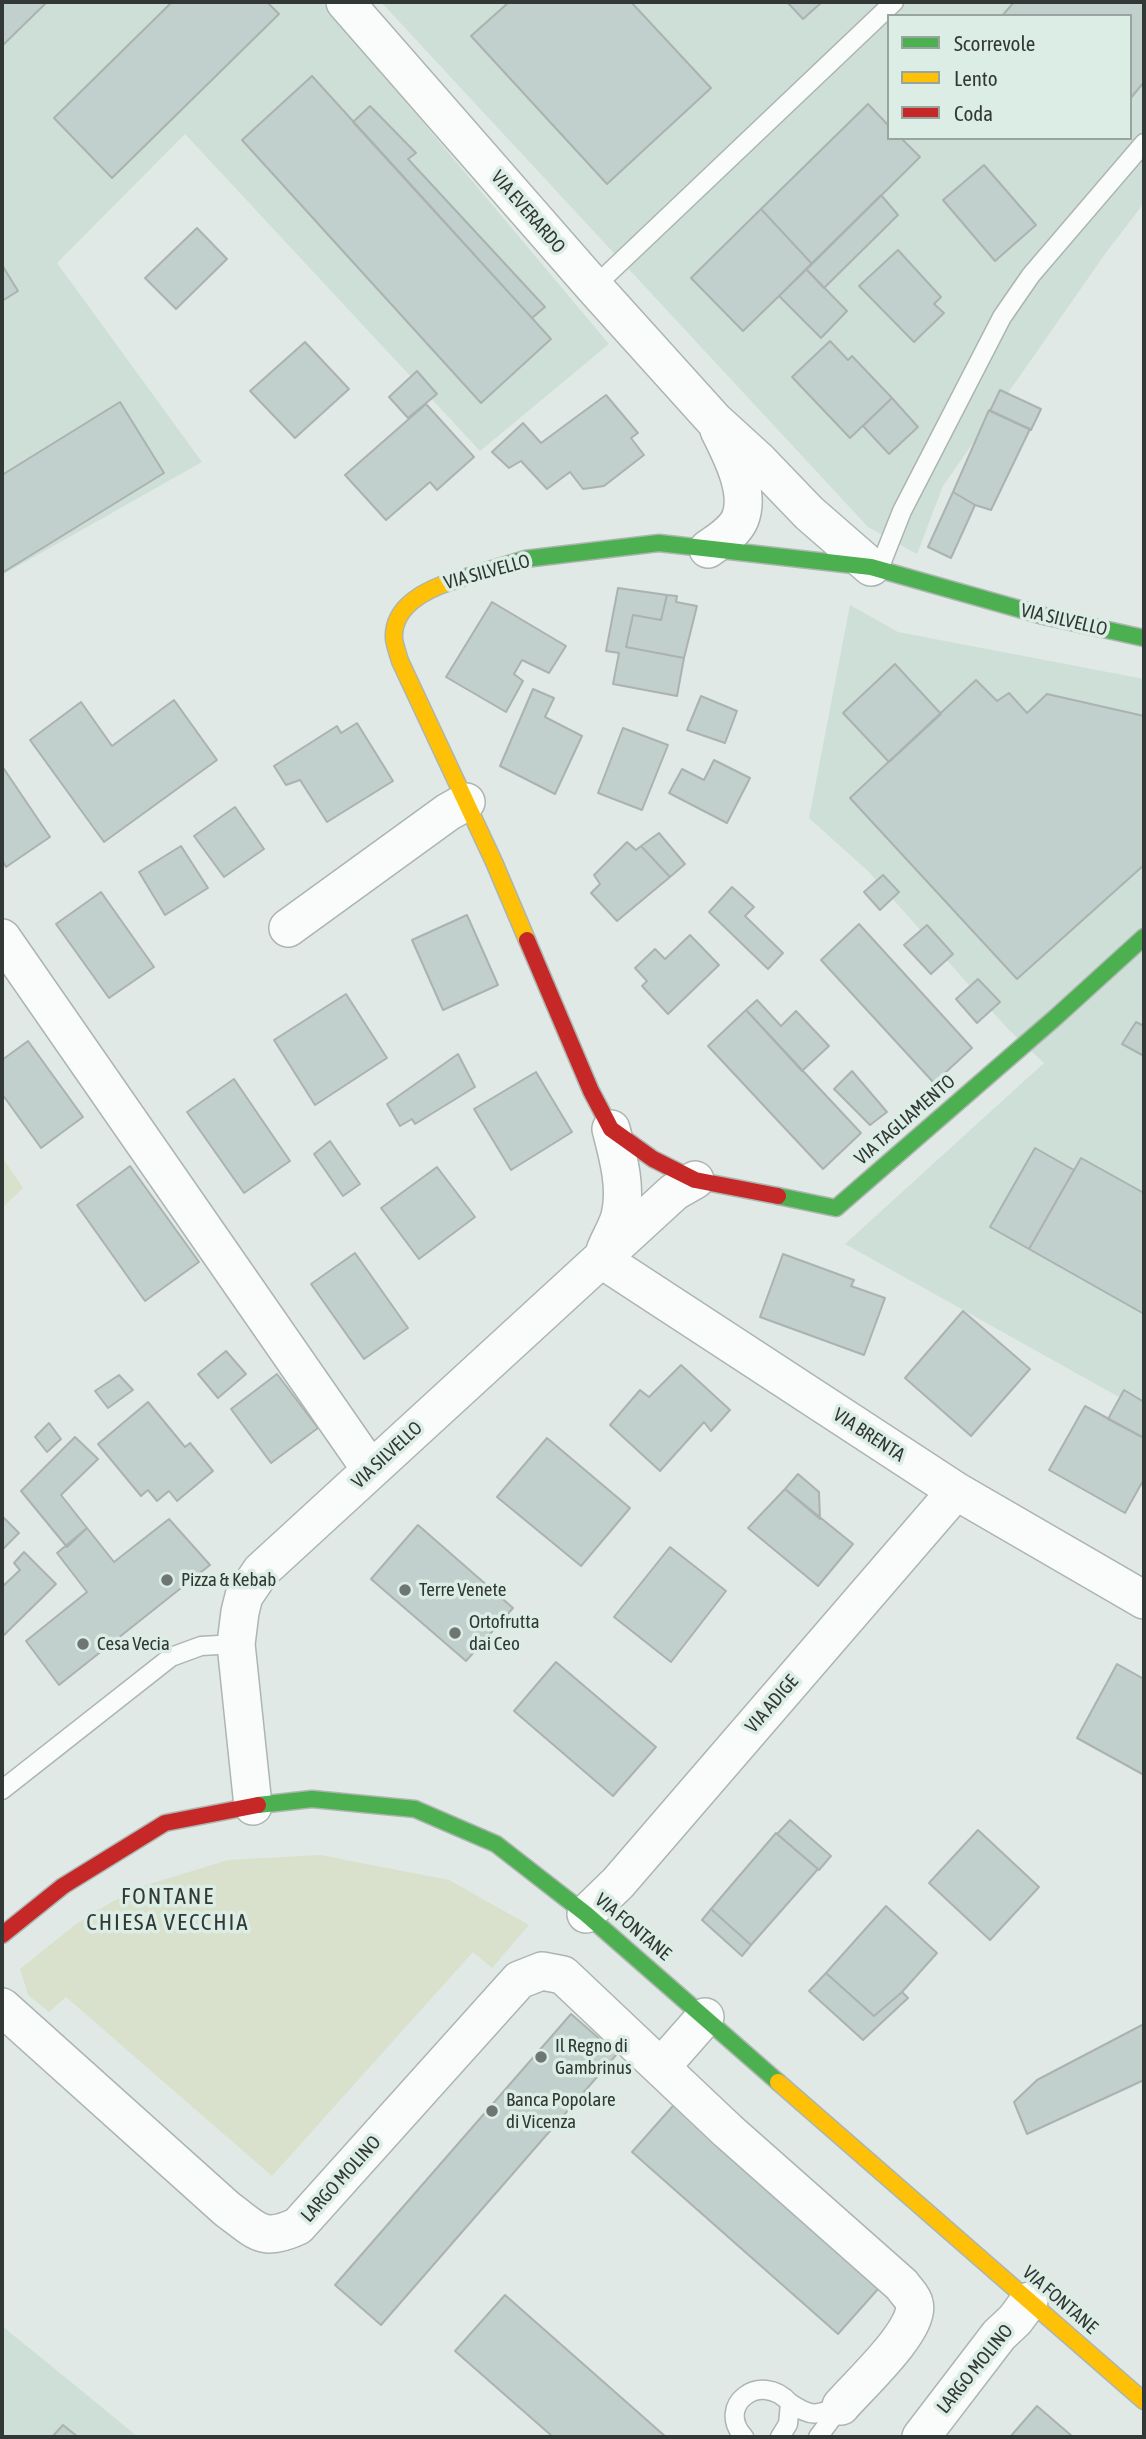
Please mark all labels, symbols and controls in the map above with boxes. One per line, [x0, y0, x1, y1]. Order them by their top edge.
legend [887, 14, 1132, 140]
text: Scorrevole [954, 31, 1035, 55]
text: Lento [954, 66, 998, 90]
text: Coda [954, 101, 993, 125]
street label: VIA EVERARDO [486, 166, 570, 258]
street label: VIA SILVELLO [442, 550, 532, 594]
street label: VIA SILVELLO [1019, 599, 1109, 641]
street label: VIA TAGLIAMENTO [850, 1070, 960, 1170]
street label: VIA BRENTA [829, 1403, 909, 1467]
street label: VIA SILVELLO [347, 1417, 427, 1493]
place label: Pizza & Kebab [181, 1569, 276, 1591]
marker: Pizza & Kebab [159, 1572, 175, 1588]
place label: Terre Venete [419, 1579, 506, 1601]
marker: Terre Venete [397, 1582, 413, 1598]
place label: Ortofrutta dai Ceo [469, 1611, 540, 1655]
marker: Ortofrutta dai Ceo [447, 1625, 463, 1641]
place label: Cesa Vecia [97, 1633, 170, 1655]
marker: Cesa Vecia [75, 1636, 91, 1652]
street label: VIA ADIGE [741, 1670, 803, 1738]
district label: FONTANE CHIESA VECCHIA [88, 1883, 248, 1937]
street label: VIA FONTANE [590, 1889, 676, 1965]
place label: Il Regno di Gambrinus [555, 2035, 632, 2079]
marker: Il Regno di Gambrinus [533, 2049, 549, 2065]
place label: Banca Popolare di Vicenza [506, 2089, 616, 2133]
marker: Banca Popolare di Vicenza [484, 2103, 500, 2119]
street label: LARGO MOLINO [296, 2131, 386, 2227]
street label: VIA FONTANE [1018, 2261, 1102, 2339]
street label: LARGO MOLINO [932, 2320, 1018, 2418]

